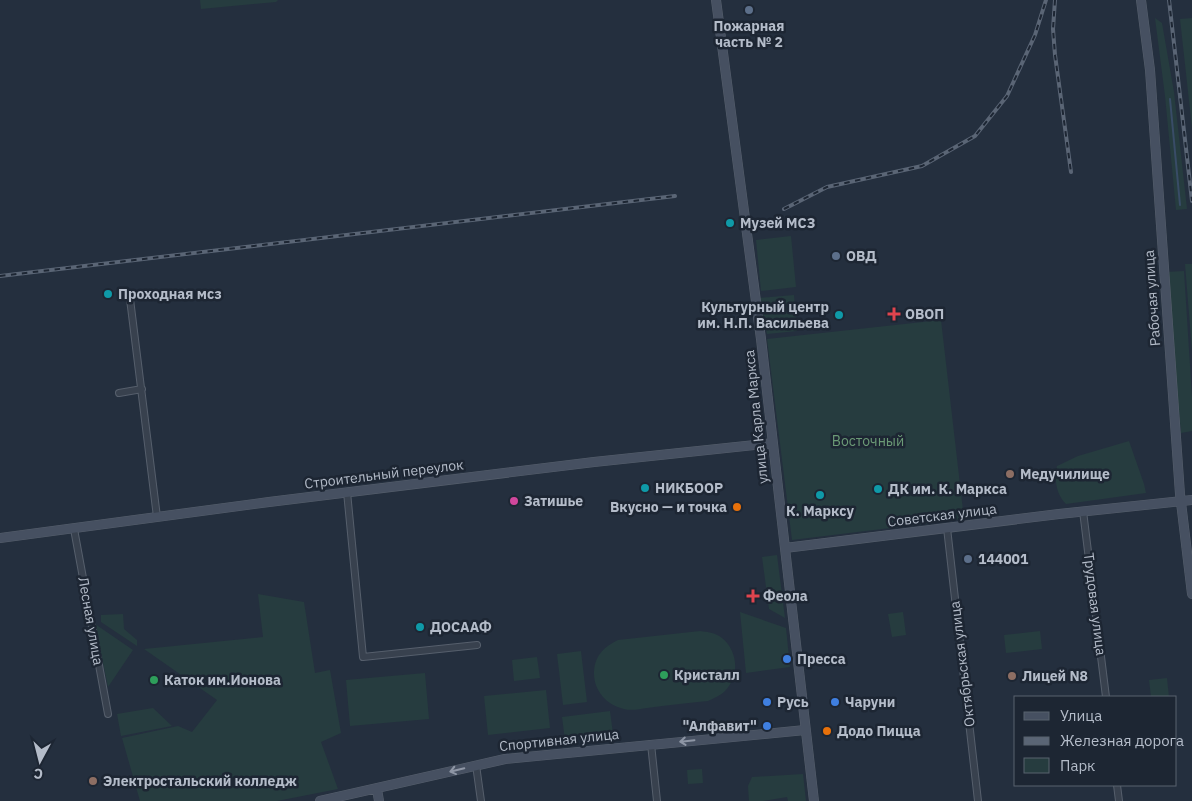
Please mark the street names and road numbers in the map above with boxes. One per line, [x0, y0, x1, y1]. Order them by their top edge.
street label: Рабочая улица [1140, 249, 1164, 347]
street label: улица Карла Маркса [740, 349, 772, 485]
street label: Строительный переулок [303, 455, 465, 493]
street label: Советская улица [886, 499, 998, 531]
street label: Трудовая улица [1080, 552, 1110, 657]
street label: Лесная улица [74, 575, 108, 667]
street label: Октябрьская улица [945, 600, 979, 728]
street label: Спортивная улица [498, 725, 620, 755]

